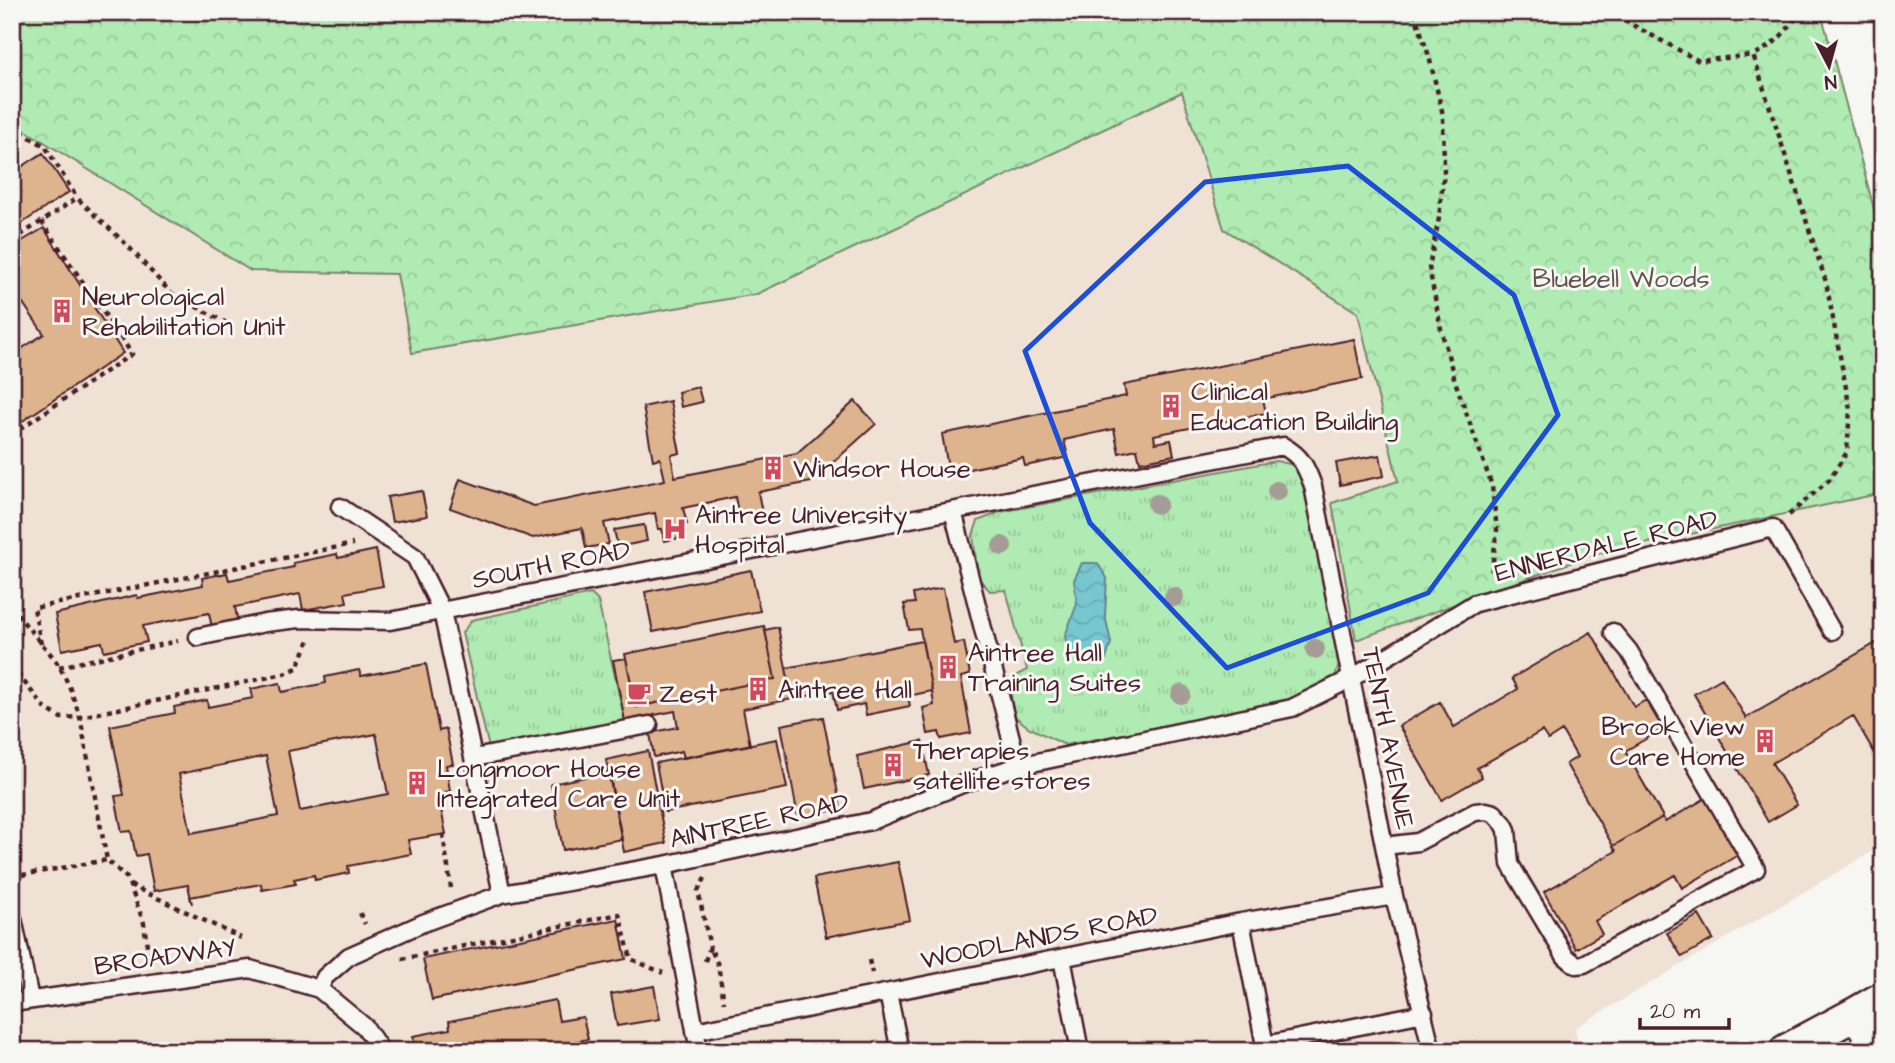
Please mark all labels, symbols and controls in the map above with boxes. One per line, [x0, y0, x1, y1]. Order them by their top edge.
north arrow [1794, 32, 1864, 102]
text: N [1823, 67, 1838, 95]
park label: Bluebell Woods [1532, 261, 1710, 297]
place label: Neurological Rehabilitation Unit [82, 279, 286, 345]
building icon: Neurological Rehabilitation Unit [48, 297, 76, 325]
place label: Clinical Education Building [1191, 374, 1398, 442]
building icon: Clinical Education Building [1157, 392, 1185, 420]
place label: Windsor House [793, 451, 971, 487]
building icon: Windsor House [759, 454, 787, 482]
place label: Aintree University Hospital [695, 497, 907, 563]
street label: ENNERDALE ROAD [1491, 501, 1722, 591]
hospital icon: Aintree University Hospital [661, 515, 689, 543]
street label: SOUTH ROAD [469, 532, 634, 598]
place label: Aintree Hall Training Suites [968, 635, 1141, 703]
street label: TENTH AVENUE [1353, 644, 1423, 832]
building icon: Aintree Hall Training Suites [934, 653, 962, 681]
place label: Aintree Hall [778, 672, 912, 708]
building icon: Aintree Hall [744, 675, 772, 703]
place label: Zest [659, 676, 718, 712]
cafe icon: Zest [625, 679, 653, 707]
place label: Brook View Care Home [1601, 709, 1745, 775]
building icon: Brook View Care Home [1751, 727, 1779, 755]
place label: Therapies satellite stores [913, 733, 1091, 799]
place label: Longmoor House Integrated Care Unit [437, 751, 681, 819]
building icon: Therapies satellite stores [879, 751, 907, 779]
building icon: Longmoor House Integrated Care Unit [403, 769, 431, 797]
street label: AINTREE ROAD [666, 784, 852, 858]
street label: WOODLANDS ROAD [918, 897, 1161, 979]
street label: BROADWAY [92, 929, 239, 985]
scale bar [1640, 986, 1729, 1030]
text: 20 m [1650, 997, 1701, 1026]

